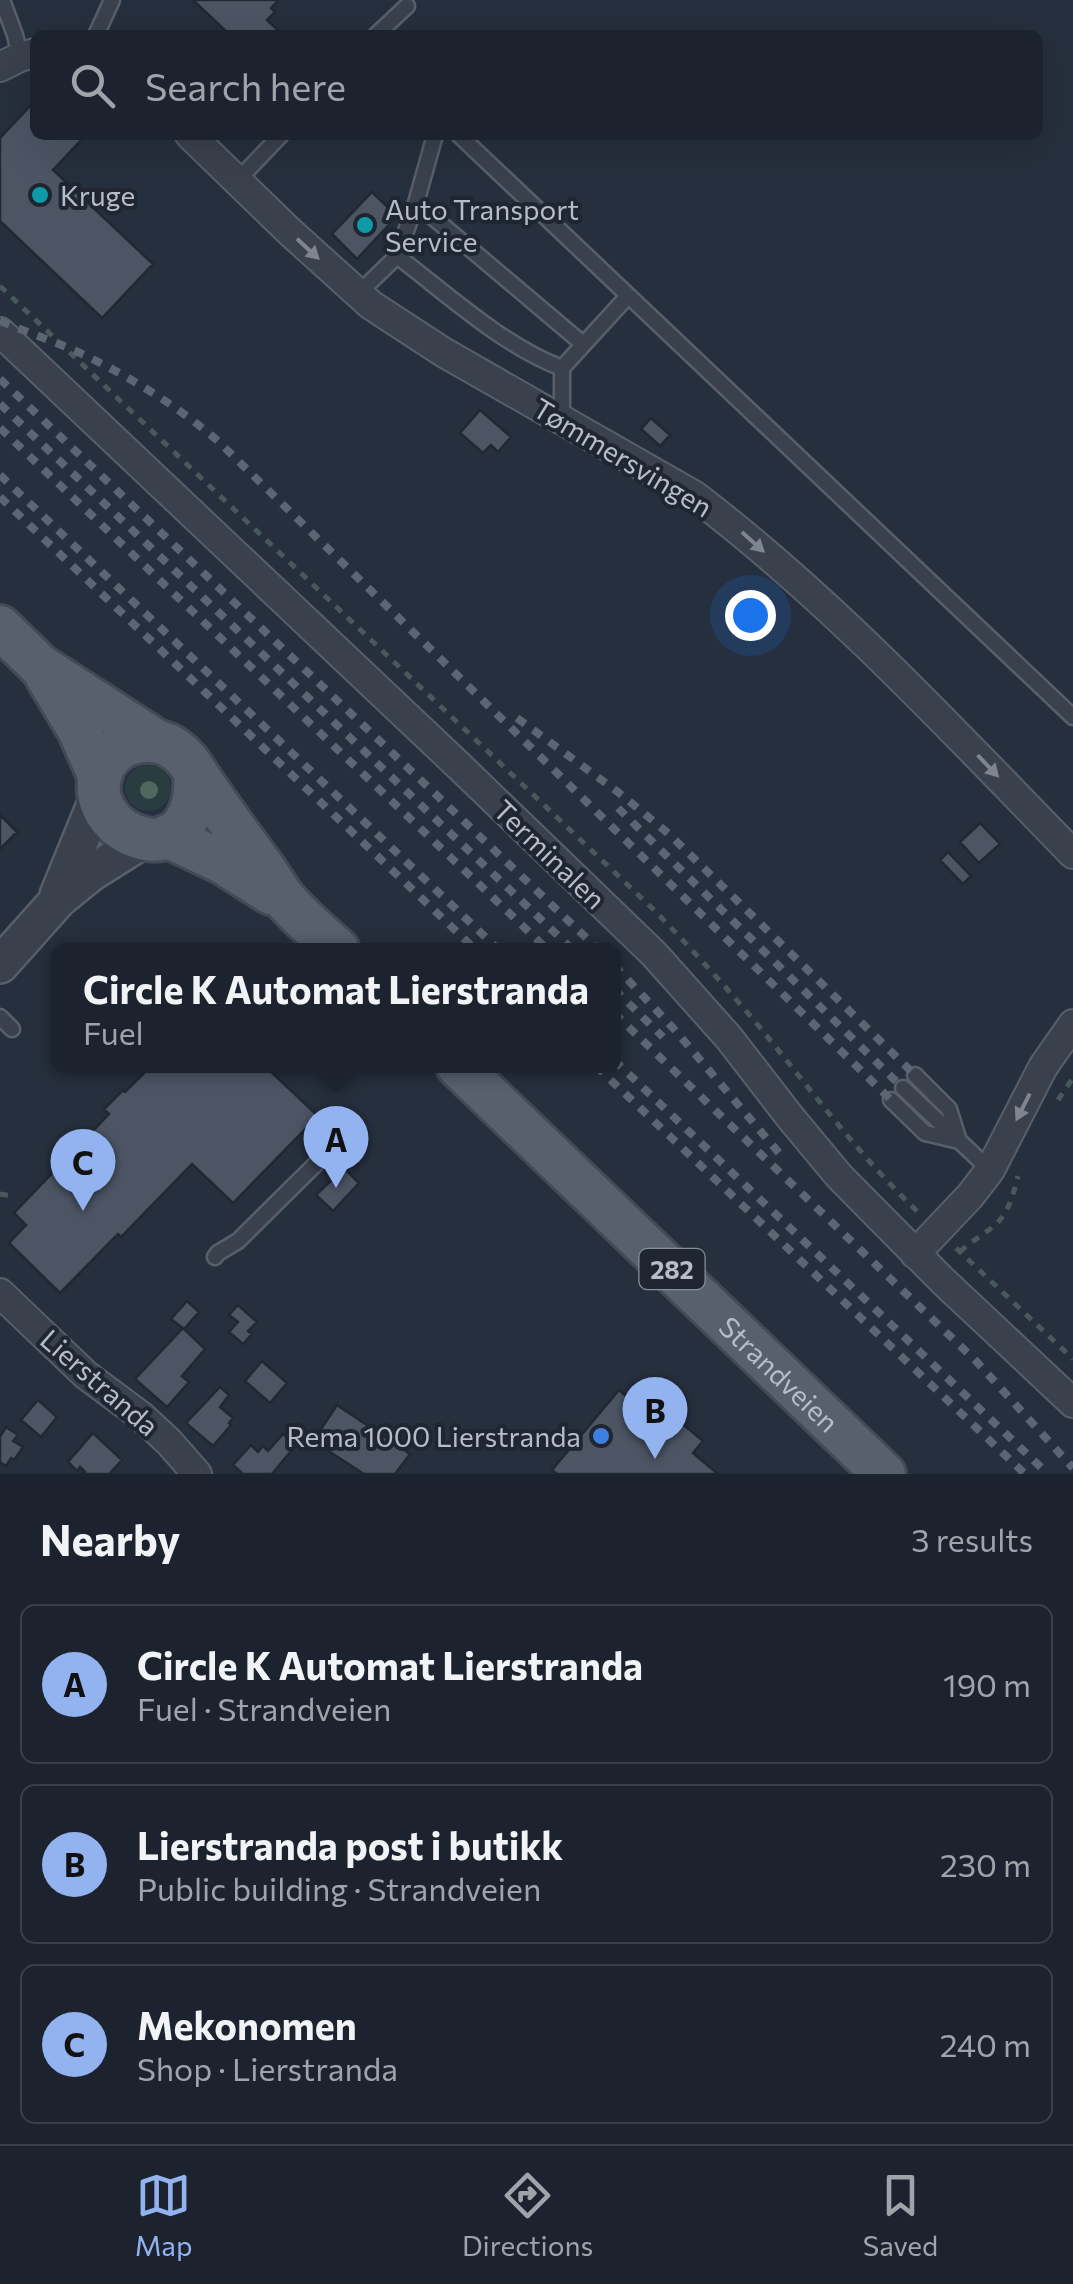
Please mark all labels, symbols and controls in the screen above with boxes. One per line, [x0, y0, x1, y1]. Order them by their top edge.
search box [30, 30, 1043, 140]
icon: search [65, 58, 120, 113]
text: Search here [145, 62, 346, 109]
place label: Kruge [60, 178, 135, 212]
marker: Kruge [29, 184, 51, 206]
place label: Auto Transport Service [385, 192, 579, 258]
marker: Auto Transport Service [354, 214, 376, 236]
one-way arrow [295, 237, 319, 260]
street label: Tømmersvingen [527, 390, 719, 524]
one-way arrow [741, 530, 765, 553]
your location [725, 590, 776, 641]
one-way arrow [976, 754, 999, 778]
street label: Terminalen [487, 792, 613, 916]
popup [51, 943, 621, 1073]
text: Circle K Automat Lierstranda [83, 965, 589, 1012]
text: Fuel [83, 1012, 144, 1052]
one-way arrow [1014, 1092, 1031, 1121]
pin: A [304, 1106, 368, 1188]
pin: C [51, 1128, 116, 1211]
road number: 282 [640, 1249, 704, 1289]
street label: Strandveien [713, 1309, 846, 1439]
street label: Lierstranda [34, 1322, 166, 1442]
pin: B [622, 1376, 688, 1459]
place label: Rema 1000 Lierstranda [287, 1419, 581, 1453]
marker: Rema 1000 Lierstranda [590, 1425, 612, 1447]
text: Nearby [40, 1513, 180, 1565]
text: 3 results [911, 1519, 1033, 1559]
text: Circle K Automat Lierstranda [137, 1641, 643, 1688]
text: A [63, 1664, 86, 1704]
text: 190 m [943, 1664, 1031, 1704]
text: Fuel · Strandveien [137, 1688, 391, 1728]
text: Lierstranda post i butikk [137, 1821, 563, 1868]
text: B [64, 1844, 85, 1884]
text: 230 m [940, 1844, 1031, 1884]
text: Public building · Strandveien [137, 1868, 541, 1908]
text: Mekonomen [137, 2001, 357, 2048]
text: C [64, 2024, 85, 2064]
text: 240 m [940, 2024, 1031, 2064]
text: Shop · Lierstranda [137, 2048, 398, 2088]
tab: Map [135, 2168, 192, 2262]
tab: Directions [462, 2168, 593, 2262]
tab: Saved [863, 2168, 938, 2262]

